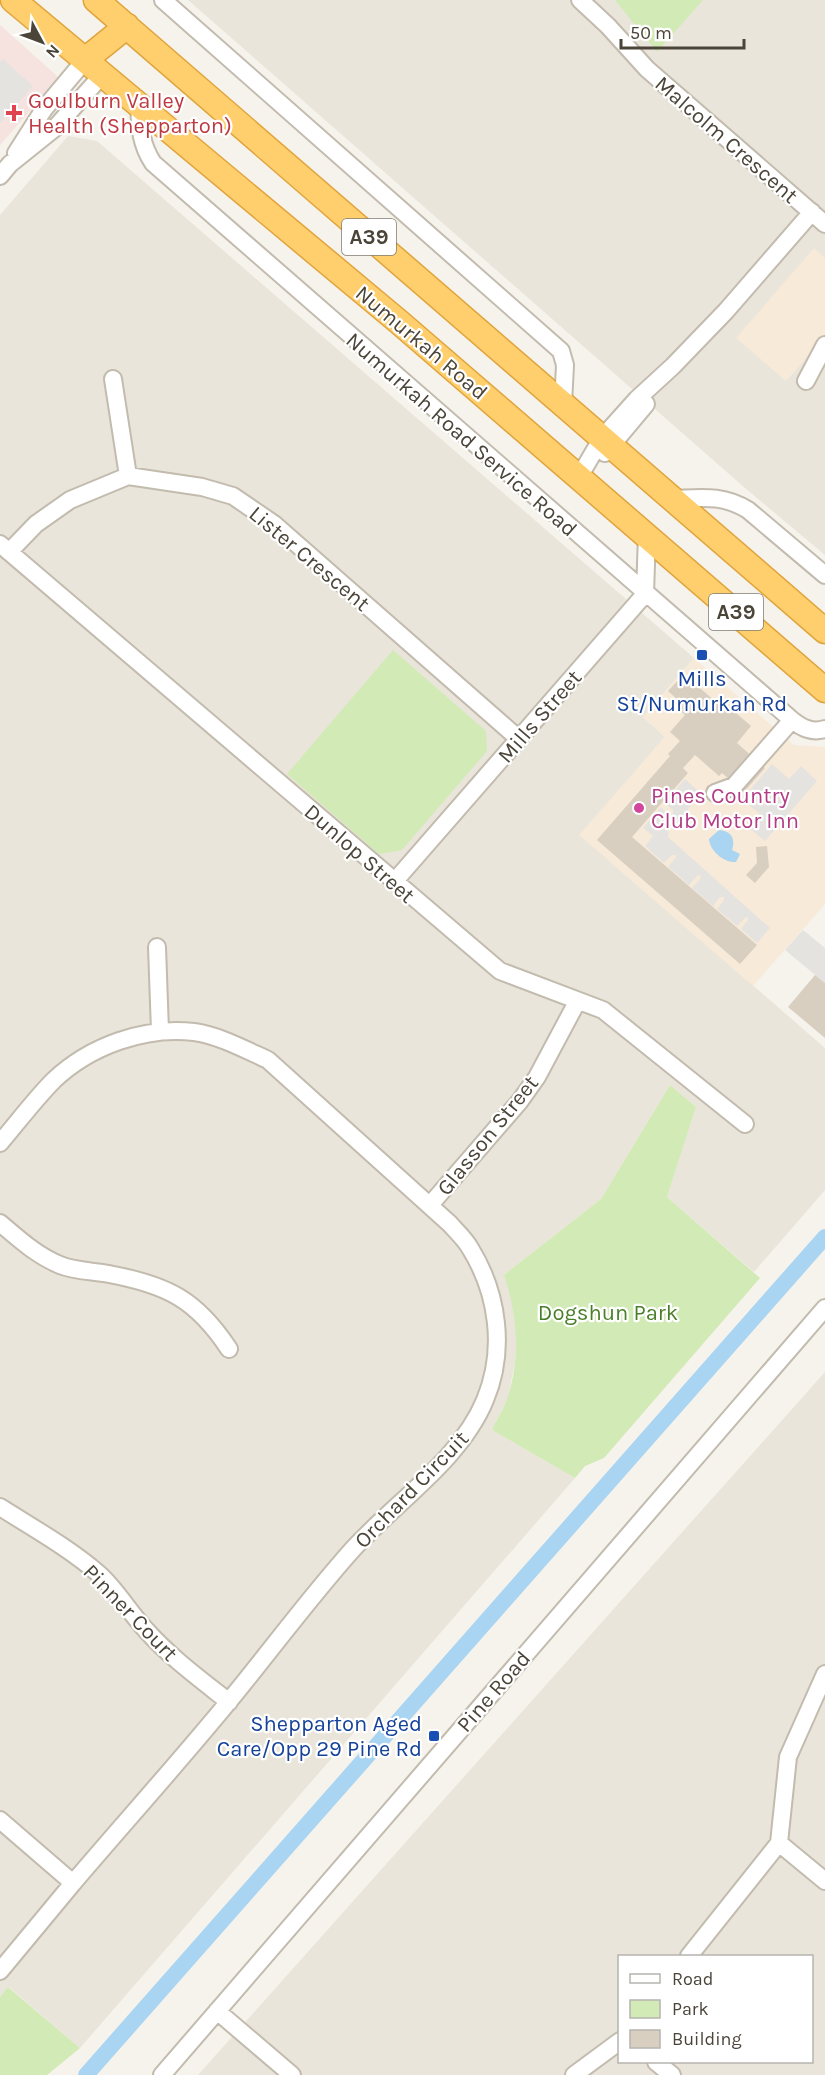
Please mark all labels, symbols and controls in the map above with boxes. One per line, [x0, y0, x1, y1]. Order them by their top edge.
north arrow [12, 12, 72, 72]
scale bar [621, 12, 744, 50]
text: 50 m [630, 22, 672, 44]
text: N [42, 41, 64, 62]
street label: Malcolm Crescent [650, 71, 803, 209]
place label: Goulburn Valley Health (Shepparton) [28, 88, 232, 139]
marker: Goulburn Valley Health (Shepparton) [5, 104, 23, 122]
road number: A39 [342, 219, 396, 255]
street label: Numurkah Road [350, 280, 492, 405]
street label: Numurkah Road Service Road [340, 327, 582, 542]
street label: Lister Crescent [244, 501, 375, 617]
road number: A39 [709, 594, 763, 630]
marker: Mills St/Numurkah Rd [695, 648, 709, 662]
street label: Mills Street [492, 665, 587, 768]
place label: Mills St/Numurkah Rd [617, 666, 787, 717]
place label: Pines Country Club Motor Inn [651, 783, 799, 834]
street label: Dunlop Street [299, 799, 420, 909]
marker: Pines Country Club Motor Inn [632, 801, 646, 815]
street label: Glasson Street [432, 1071, 544, 1201]
park label: Dogshun Park [538, 1300, 678, 1326]
street label: Orchard Circuit [349, 1426, 474, 1554]
street label: Pinner Court [78, 1559, 183, 1667]
street label: Pine Road [451, 1646, 536, 1738]
place label: Shepparton Aged Care/Opp 29 Pine Rd [217, 1711, 422, 1762]
marker: Shepparton Aged Care/Opp 29 Pine Rd [427, 1729, 441, 1743]
legend [618, 1955, 813, 2063]
text: Road [672, 1968, 713, 1990]
text: Park [672, 1998, 709, 2020]
text: Building [672, 2028, 742, 2050]

